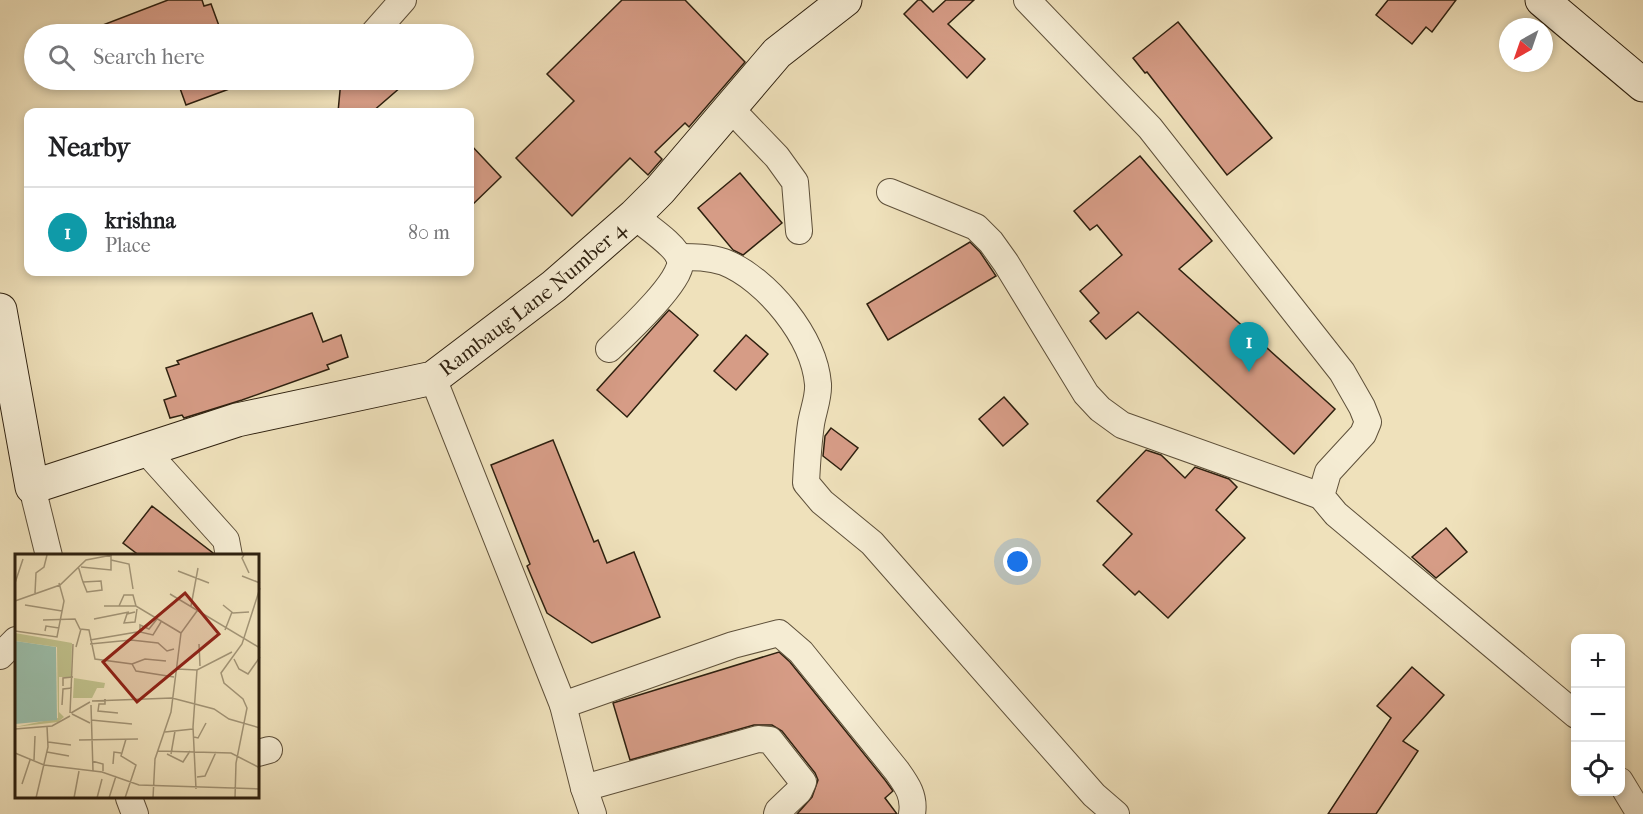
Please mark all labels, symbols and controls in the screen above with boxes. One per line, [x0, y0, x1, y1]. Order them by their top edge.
north arrow [1499, 18, 1553, 72]
search box [24, 24, 474, 90]
icon: search [45, 41, 78, 74]
text: Search here [93, 44, 205, 70]
text: Nearby [48, 132, 130, 163]
text: krishna [105, 208, 176, 234]
street label: Rambaug Lane Number 4 [434, 216, 631, 381]
text: 1 [64, 221, 71, 244]
text: 80 m [408, 221, 450, 244]
text: Place [105, 234, 151, 257]
pin: 1 [1230, 322, 1268, 372]
your location [1003, 547, 1032, 576]
inset map [15, 554, 260, 799]
map controls [1571, 634, 1625, 796]
button: + [1571, 634, 1625, 688]
button: − [1571, 688, 1625, 742]
button: locate [1571, 742, 1625, 796]

